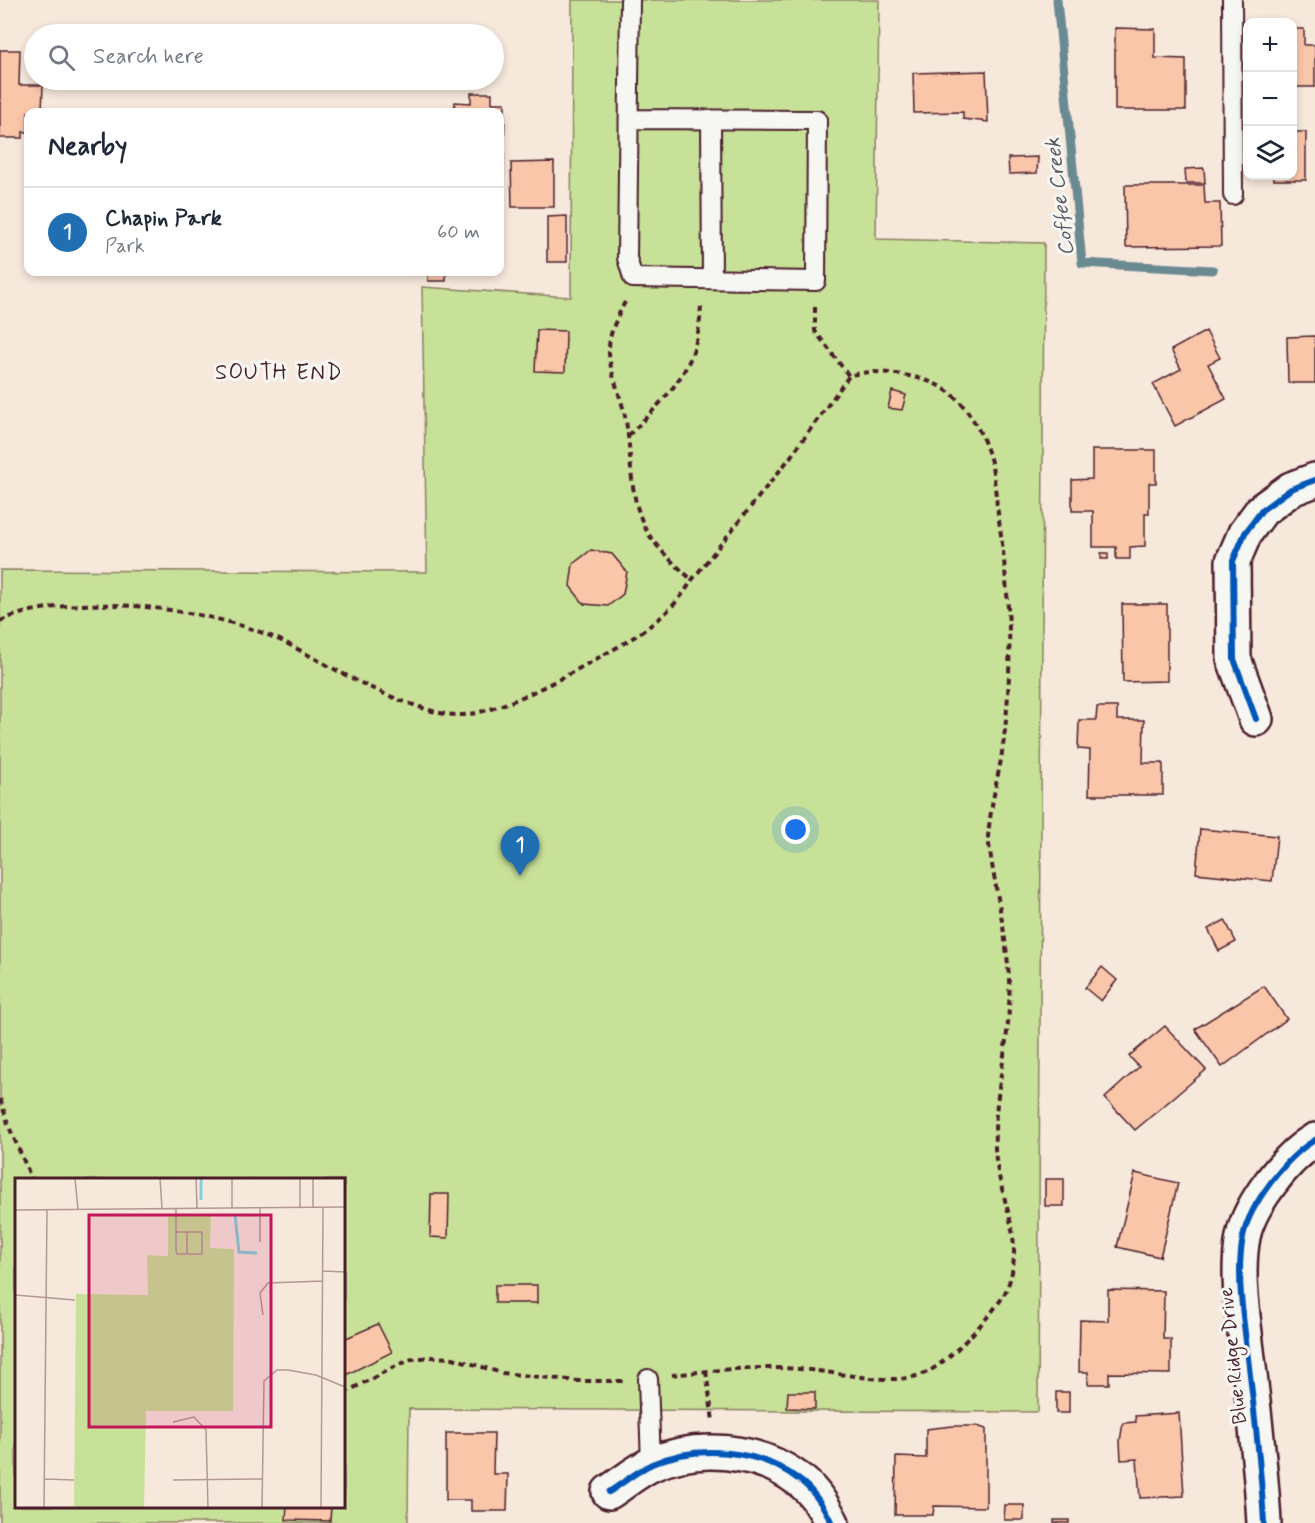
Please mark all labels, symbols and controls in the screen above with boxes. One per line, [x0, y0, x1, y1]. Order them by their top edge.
map controls [1243, 18, 1297, 180]
button: + [1243, 18, 1297, 72]
search box [24, 24, 504, 90]
icon: search [45, 41, 78, 74]
text: Search here [93, 43, 204, 71]
button: − [1243, 72, 1297, 126]
button: layers [1243, 126, 1297, 180]
text: Nearby [48, 130, 127, 164]
water label: Coffee Creek [1039, 136, 1081, 258]
text: Chapin Park [105, 205, 222, 233]
text: 1 [63, 219, 72, 246]
text: 60 m [437, 219, 480, 246]
text: Park [105, 233, 145, 260]
district label: SOUTH END [215, 359, 343, 387]
your location [781, 815, 810, 844]
pin: 1 [500, 826, 540, 876]
inset map [15, 1178, 345, 1508]
street label: Blue Ridge Drive [1213, 1286, 1255, 1426]

